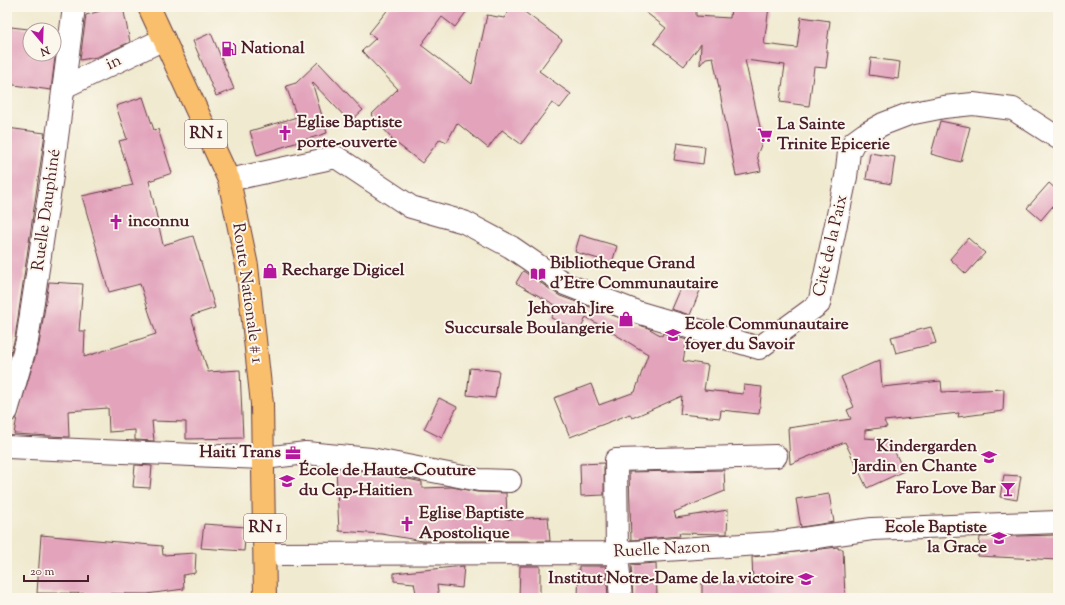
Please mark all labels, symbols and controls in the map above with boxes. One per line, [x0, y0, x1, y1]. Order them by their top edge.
north arrow [22, 22, 62, 62]
place label: National [241, 37, 305, 61]
fuel station icon: National [220, 40, 238, 58]
text: N [38, 41, 53, 60]
street label: in [102, 49, 126, 77]
place label: Eglise Baptiste porte-ouverte [297, 111, 402, 155]
place label: La Sainte Trinite Epicerie [777, 113, 890, 157]
road number: RN 1 [185, 120, 227, 148]
church icon: Eglise Baptiste porte-ouverte [276, 124, 294, 142]
supermarket icon: La Sainte Trinite Epicerie [756, 126, 774, 144]
street label: Ruelle Dauphiné [27, 147, 67, 273]
street label: Cité de la Paix [808, 193, 854, 299]
place label: inconnu [128, 210, 190, 234]
church icon: inconnu [107, 213, 125, 231]
street label: Route Nationale # 1 [225, 221, 269, 365]
place label: Bibliotheque Grand d'Etre Communautaire [550, 252, 718, 296]
place label: Recharge Digicel [282, 259, 405, 283]
shop icon: Recharge Digicel [261, 262, 279, 280]
library icon: Bibliotheque Grand d'Etre Communautaire [529, 265, 547, 283]
place label: Jehovah Jire Succursale Boulangerie [444, 297, 614, 341]
shop icon: Jehovah Jire Succursale Boulangerie [617, 310, 635, 328]
place label: Ecole Communautaire foyer du Savoir [685, 313, 849, 357]
school or university icon: Ecole Communautaire foyer du Savoir [664, 326, 682, 344]
place label: Kindergarden Jardin en Chante [851, 435, 978, 479]
place label: Haiti Trans [199, 441, 281, 465]
office icon: Haiti Trans [284, 444, 302, 462]
school or university icon: Kindergarden Jardin en Chante [980, 448, 998, 466]
place label: École de Haute-Couture du Cap-Haitien [299, 459, 476, 503]
school or university icon: École de Haute-Couture du Cap-Haitien [278, 472, 296, 490]
place label: Faro Love Bar [896, 477, 997, 501]
bar icon: Faro Love Bar [999, 480, 1017, 498]
place label: Eglise Baptiste Apostolique [419, 502, 524, 546]
road number: RN 1 [244, 514, 286, 542]
church icon: Eglise Baptiste Apostolique [398, 515, 416, 533]
place label: Ecole Baptiste la Grace [885, 516, 987, 560]
school or university icon: Ecole Baptiste la Grace [990, 529, 1008, 547]
street label: Ruelle Nazon [613, 535, 711, 565]
scale bar [24, 557, 88, 583]
text: 20 m [30, 563, 55, 581]
place label: Institut Notre-Dame de la victoire [548, 567, 794, 591]
school or university icon: Institut Notre-Dame de la victoire [797, 570, 815, 588]

